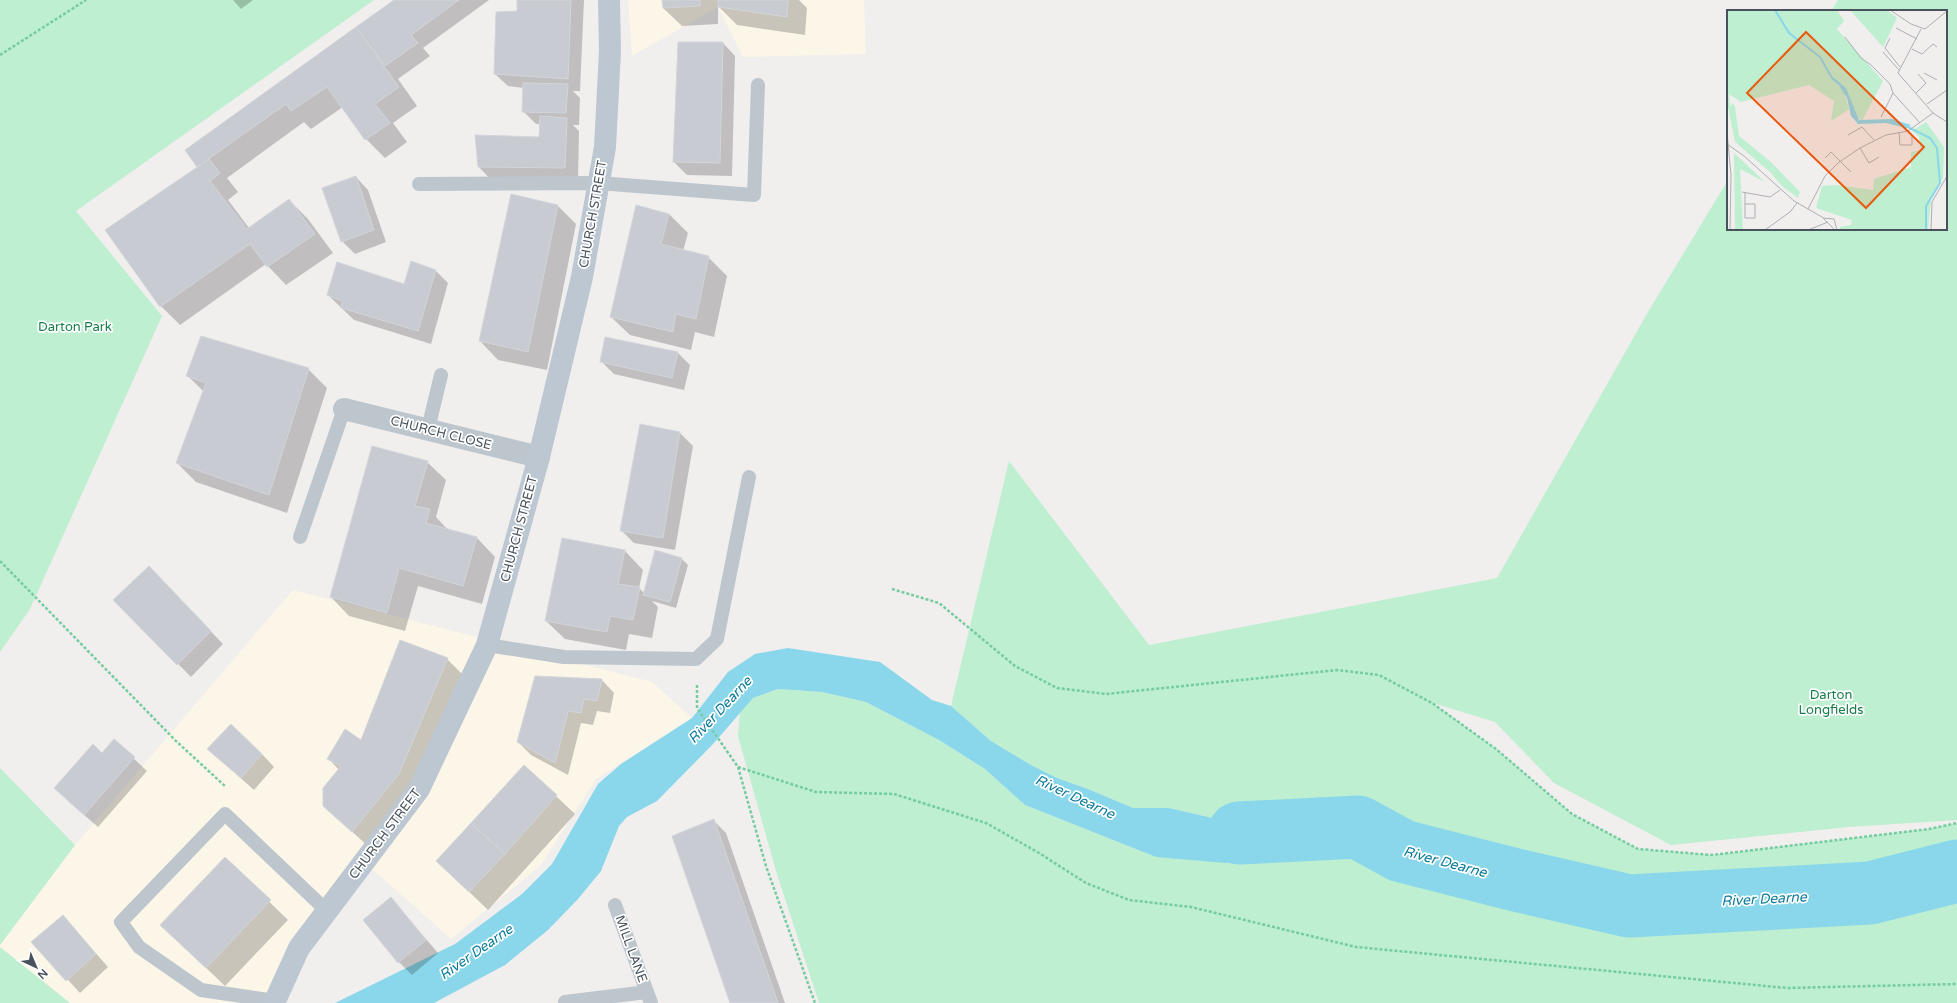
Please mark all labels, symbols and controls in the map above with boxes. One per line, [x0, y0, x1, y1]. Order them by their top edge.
inset map [1727, 10, 1947, 230]
street label: CHURCH STREET [576, 159, 610, 269]
park label: Darton Park [38, 319, 112, 335]
street label: CHURCH CLOSE [389, 413, 493, 453]
street label: CHURCH STREET [497, 474, 541, 584]
water label: River Dearne [685, 672, 756, 747]
park label: Darton Longfields [1799, 687, 1863, 718]
water label: River Dearne [1033, 771, 1118, 823]
street label: CHURCH STREET [346, 785, 424, 883]
water label: River Dearne [1401, 843, 1490, 882]
water label: River Dearne [1721, 888, 1808, 910]
street label: MILL LANE [611, 913, 651, 985]
water label: River Dearne [436, 920, 517, 984]
north arrow [16, 947, 56, 987]
text: N [35, 966, 50, 982]

